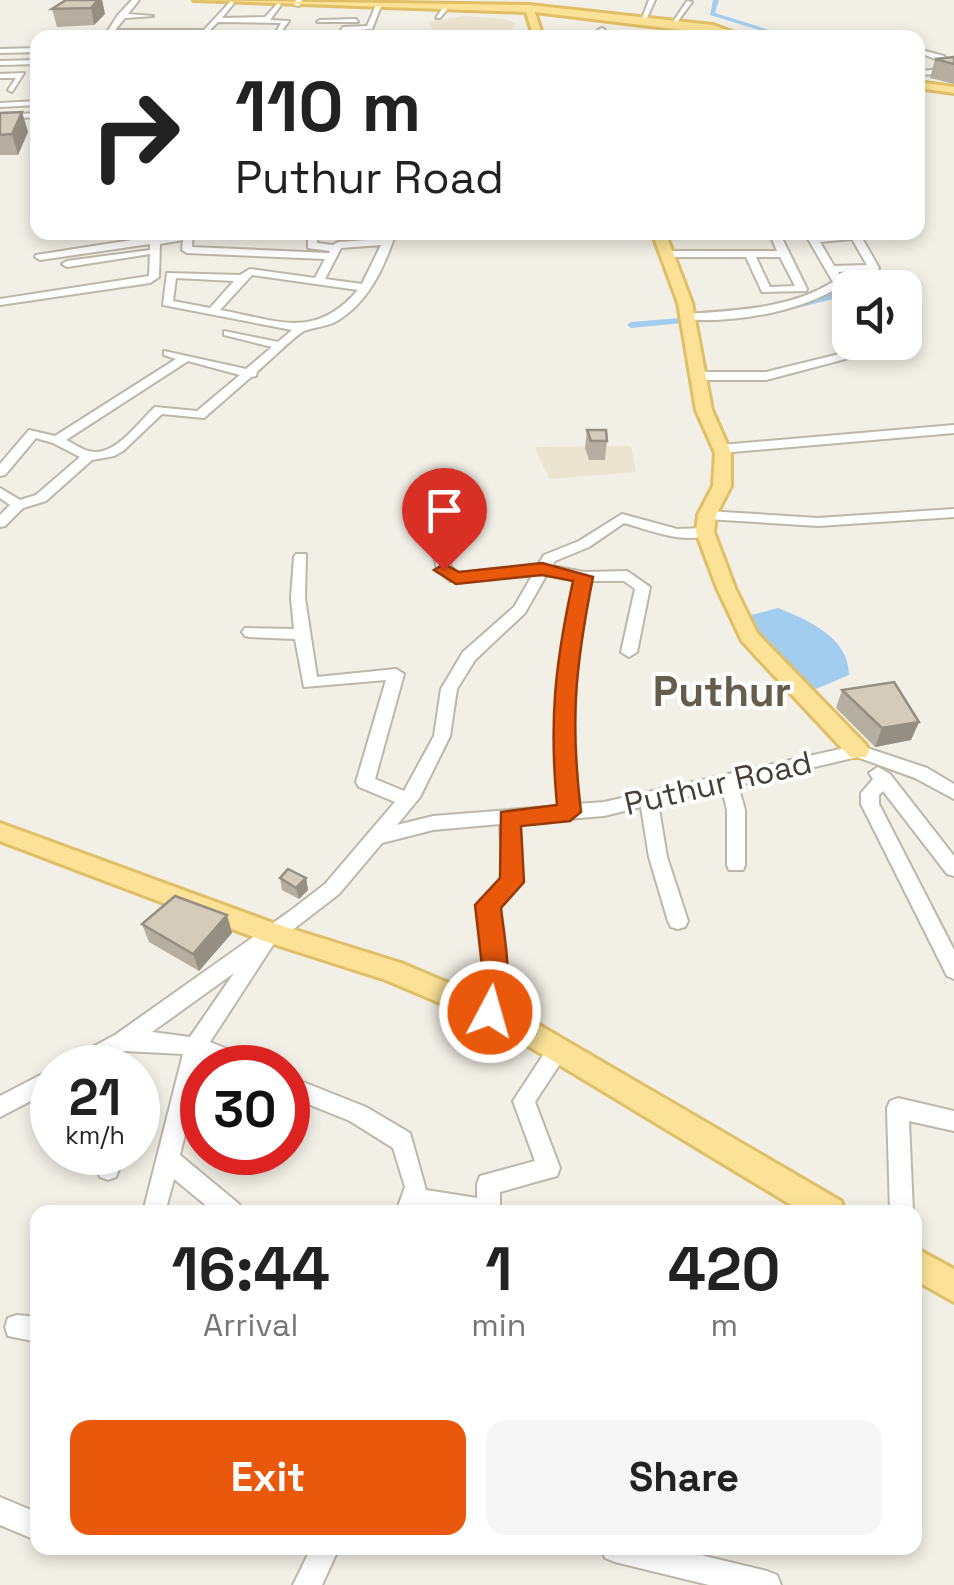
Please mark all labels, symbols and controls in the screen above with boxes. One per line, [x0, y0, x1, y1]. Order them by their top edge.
text: 110 m [235, 62, 421, 151]
icon: right [70, 70, 200, 200]
text: Puthur Road [235, 149, 504, 206]
map controls [832, 270, 922, 360]
button: sound [832, 270, 922, 360]
pin [402, 468, 487, 571]
icon: arrive [417, 483, 472, 538]
district label: Puthur [653, 665, 791, 718]
street label: Puthur Road [620, 742, 816, 824]
position arrow [438, 960, 542, 1064]
speed limit sign: 30 [180, 1045, 310, 1175]
text: 21 [69, 1066, 121, 1130]
text: km/h [65, 1119, 125, 1151]
text: 16:44 [171, 1231, 330, 1308]
text: 1 [485, 1231, 512, 1308]
text: 420 [668, 1231, 780, 1308]
text: Arrival [203, 1305, 298, 1345]
text: min [471, 1305, 526, 1345]
text: m [710, 1305, 738, 1345]
button: Exit [70, 1420, 466, 1535]
button: Share [486, 1420, 882, 1535]

